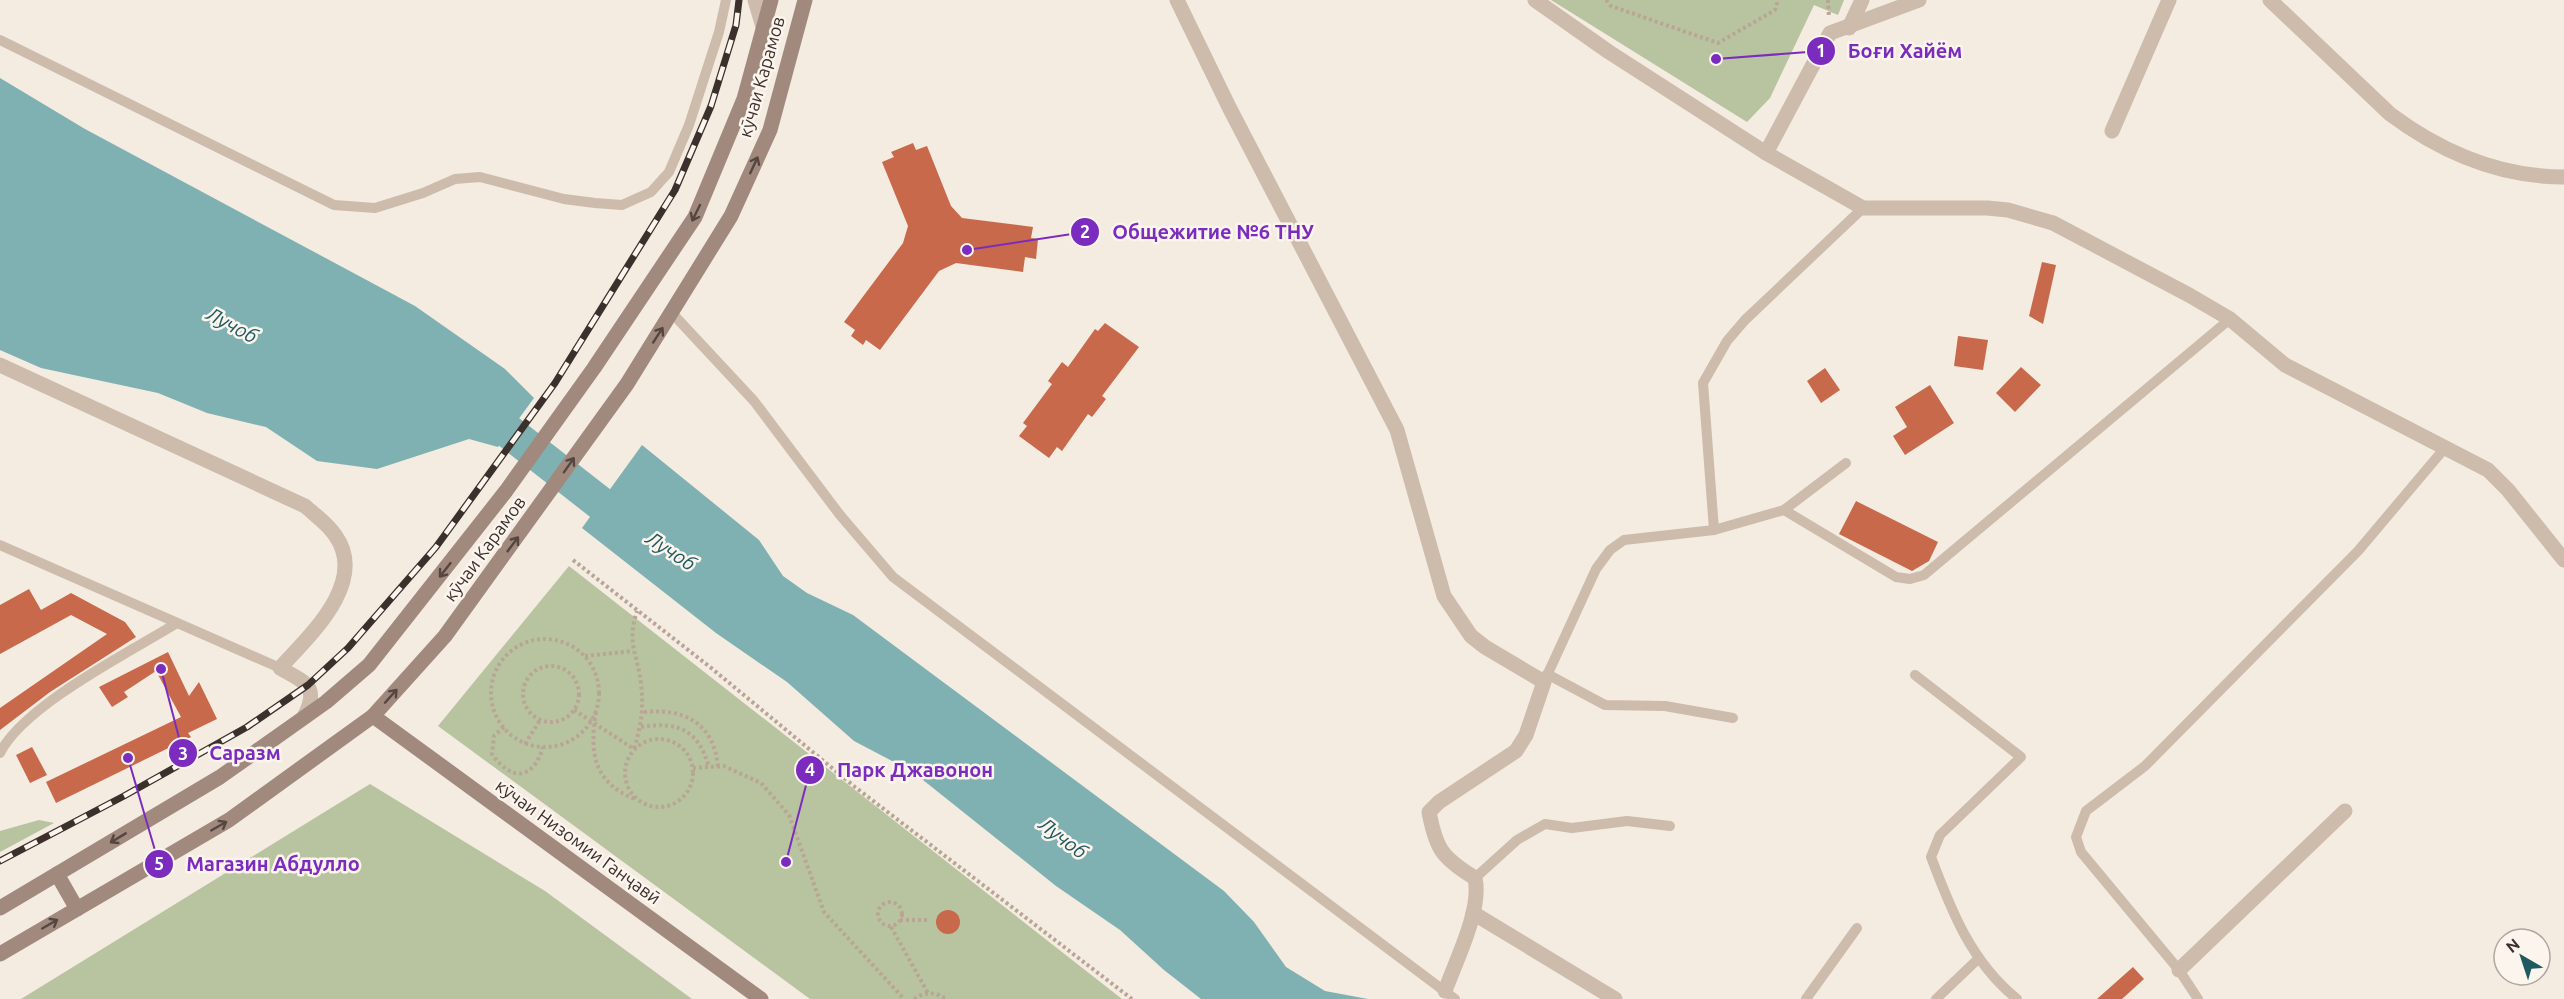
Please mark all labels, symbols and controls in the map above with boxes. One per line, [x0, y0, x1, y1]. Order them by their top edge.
street label: кӯчаи Карамов [734, 14, 788, 140]
callout: Боғи Хайём [1806, 32, 1974, 70]
text: Боғи Хайём [1848, 39, 1962, 62]
text: 1 [1816, 40, 1826, 60]
one-way arrow [749, 157, 761, 175]
one-way arrow [690, 204, 702, 222]
callout: Общежитие №6 ТНУ [1070, 213, 1326, 251]
text: Общежитие №6 ТНУ [1112, 220, 1314, 243]
text: 2 [1080, 221, 1090, 241]
water label: Лучоб [202, 301, 263, 348]
one-way arrow [653, 327, 665, 344]
one-way arrow [563, 458, 576, 474]
street label: кӯчаи Карамов [439, 492, 529, 605]
water label: Лучоб [641, 526, 701, 576]
one-way arrow [506, 537, 519, 553]
one-way arrow [438, 562, 451, 578]
one-way arrow [384, 689, 398, 704]
callout: Саразм [168, 734, 293, 772]
text: Саразм [209, 741, 281, 764]
text: 3 [178, 743, 188, 763]
callout: Парк Джавонон [795, 751, 1005, 789]
text: Парк Джавонон [837, 758, 993, 781]
text: 4 [805, 759, 815, 779]
street label: кӯчаи Низомии Ганҷавӣ [492, 775, 665, 908]
water label: Лучоб [1034, 812, 1093, 864]
one-way arrow [210, 819, 227, 831]
one-way arrow [110, 832, 127, 844]
callout: Магазин Абдулло [144, 845, 371, 883]
text: Магазин Абдулло [186, 852, 360, 875]
text: 5 [154, 853, 164, 873]
one-way arrow [41, 918, 58, 930]
north arrow [2492, 927, 2552, 987]
text: N [2502, 935, 2523, 956]

